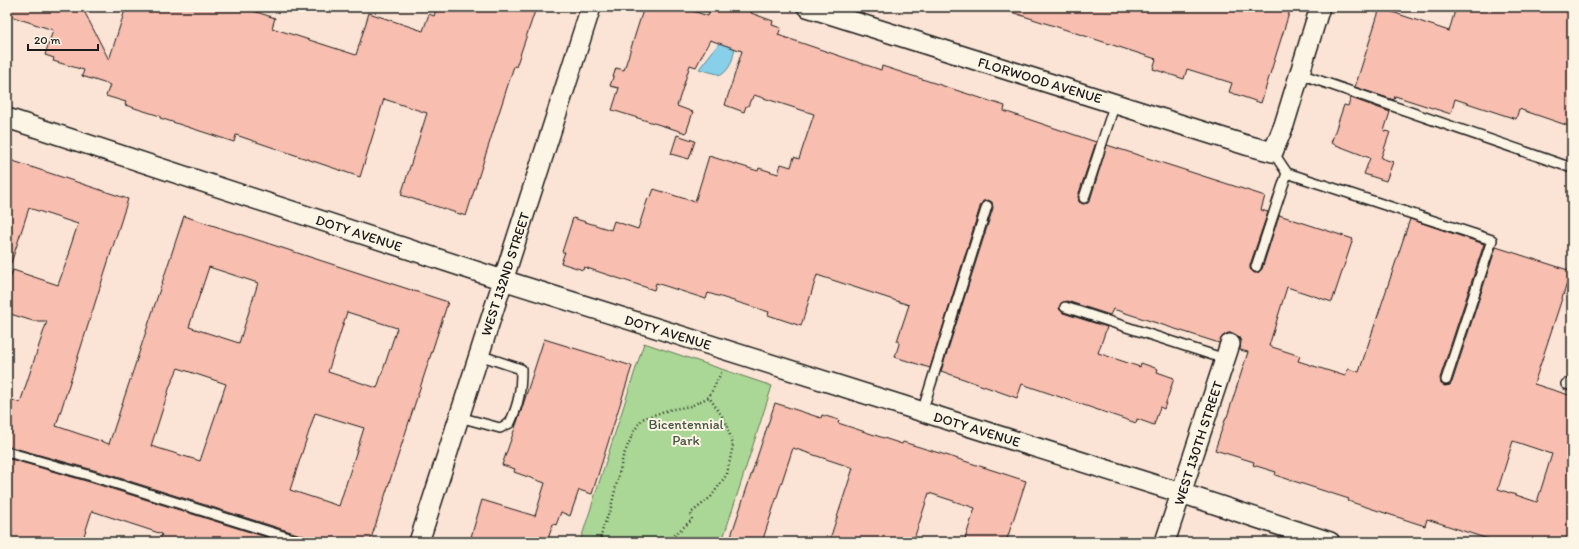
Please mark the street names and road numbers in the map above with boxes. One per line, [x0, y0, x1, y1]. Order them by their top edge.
street label: FLORWOOD AVENUE [976, 54, 1104, 108]
street label: WEST 132ND STREET [477, 210, 534, 338]
street label: DOTY AVENUE [313, 211, 404, 256]
street label: DOTY AVENUE [622, 311, 713, 354]
street label: WEST 130TH STREET [1170, 379, 1227, 508]
street label: DOTY AVENUE [931, 408, 1022, 451]

